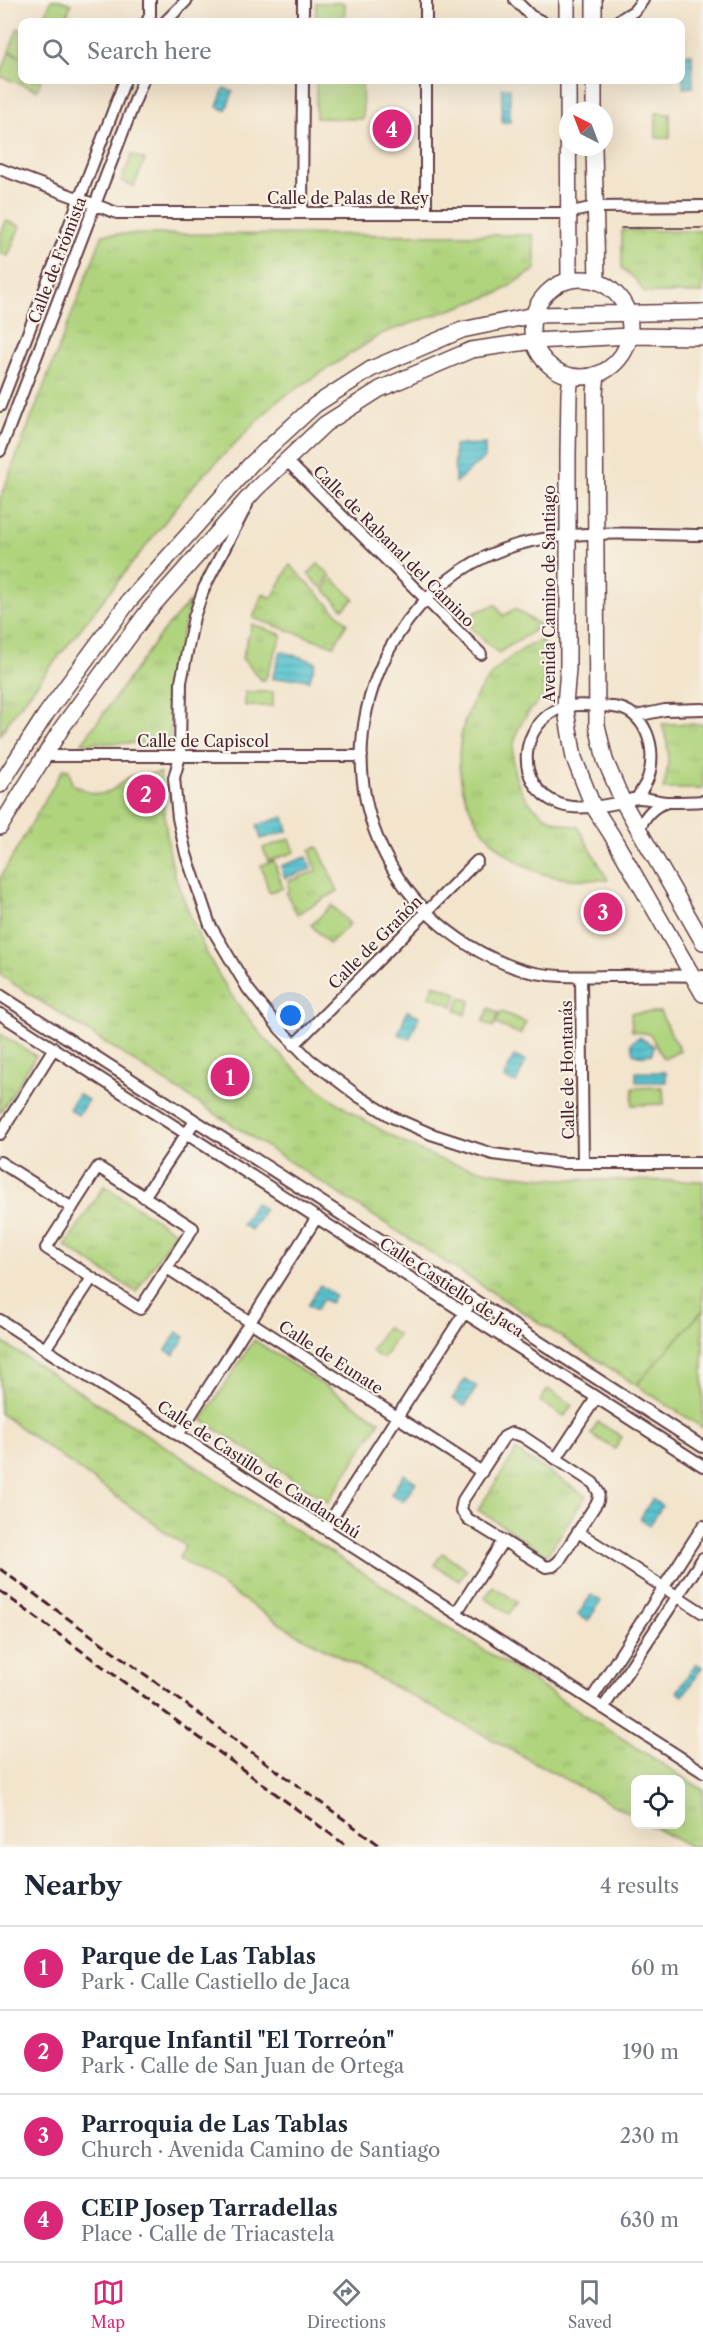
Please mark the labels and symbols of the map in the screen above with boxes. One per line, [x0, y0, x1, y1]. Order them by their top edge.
north arrow [559, 102, 613, 156]
pin: 4 [372, 106, 412, 152]
street label: Calle de Palas de Rey [267, 188, 430, 208]
street label: Calle de Frómista [24, 193, 91, 326]
street label: Calle de Rabanal del Camino [309, 461, 479, 631]
street label: Avenida Camino de Santiago [539, 485, 559, 704]
street label: Calle de Capiscol [137, 731, 269, 751]
pin: 2 [126, 772, 166, 816]
pin: 3 [584, 890, 622, 934]
street label: Calle de Grañón [324, 891, 426, 993]
street label: Calle de Hontanás [556, 1000, 578, 1140]
your location [276, 1001, 305, 1030]
pin: 1 [210, 1054, 250, 1100]
street label: Calle Castiello de Jaca [376, 1233, 528, 1341]
street label: Calle de Eunate [275, 1316, 387, 1398]
street label: Calle de Castillo de Candanchú [154, 1396, 365, 1542]

